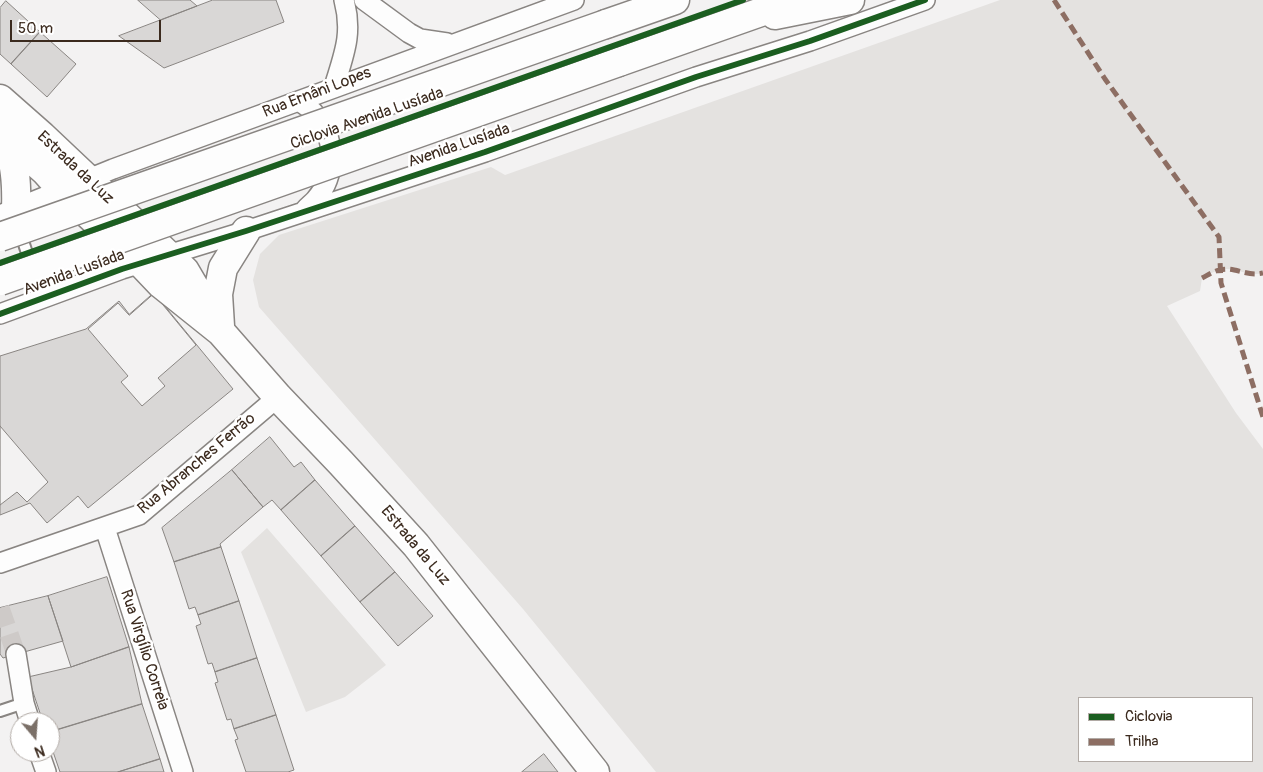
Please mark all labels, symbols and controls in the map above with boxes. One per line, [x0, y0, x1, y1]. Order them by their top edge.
scale bar [12, 10, 164, 42]
text: 50 m [18, 19, 53, 38]
street label: Rua Ernâni Lopes [260, 64, 374, 122]
street label: Ciclovia Avenida Lusíada [288, 84, 446, 154]
street label: Avenida Lusíada [406, 120, 512, 172]
street label: Estrada da Luz [33, 128, 117, 208]
street label: Avenida Lusíada [21, 246, 127, 300]
street label: Rua Abranches Ferrão [134, 409, 260, 519]
street label: Estrada da Luz [376, 502, 454, 590]
street label: Rua Virgílio Correia [116, 587, 172, 713]
legend [1078, 697, 1253, 762]
text: Ciclovia [1125, 707, 1173, 726]
north arrow [10, 712, 60, 762]
text: Trilha [1125, 732, 1158, 751]
text: N [32, 741, 47, 760]

